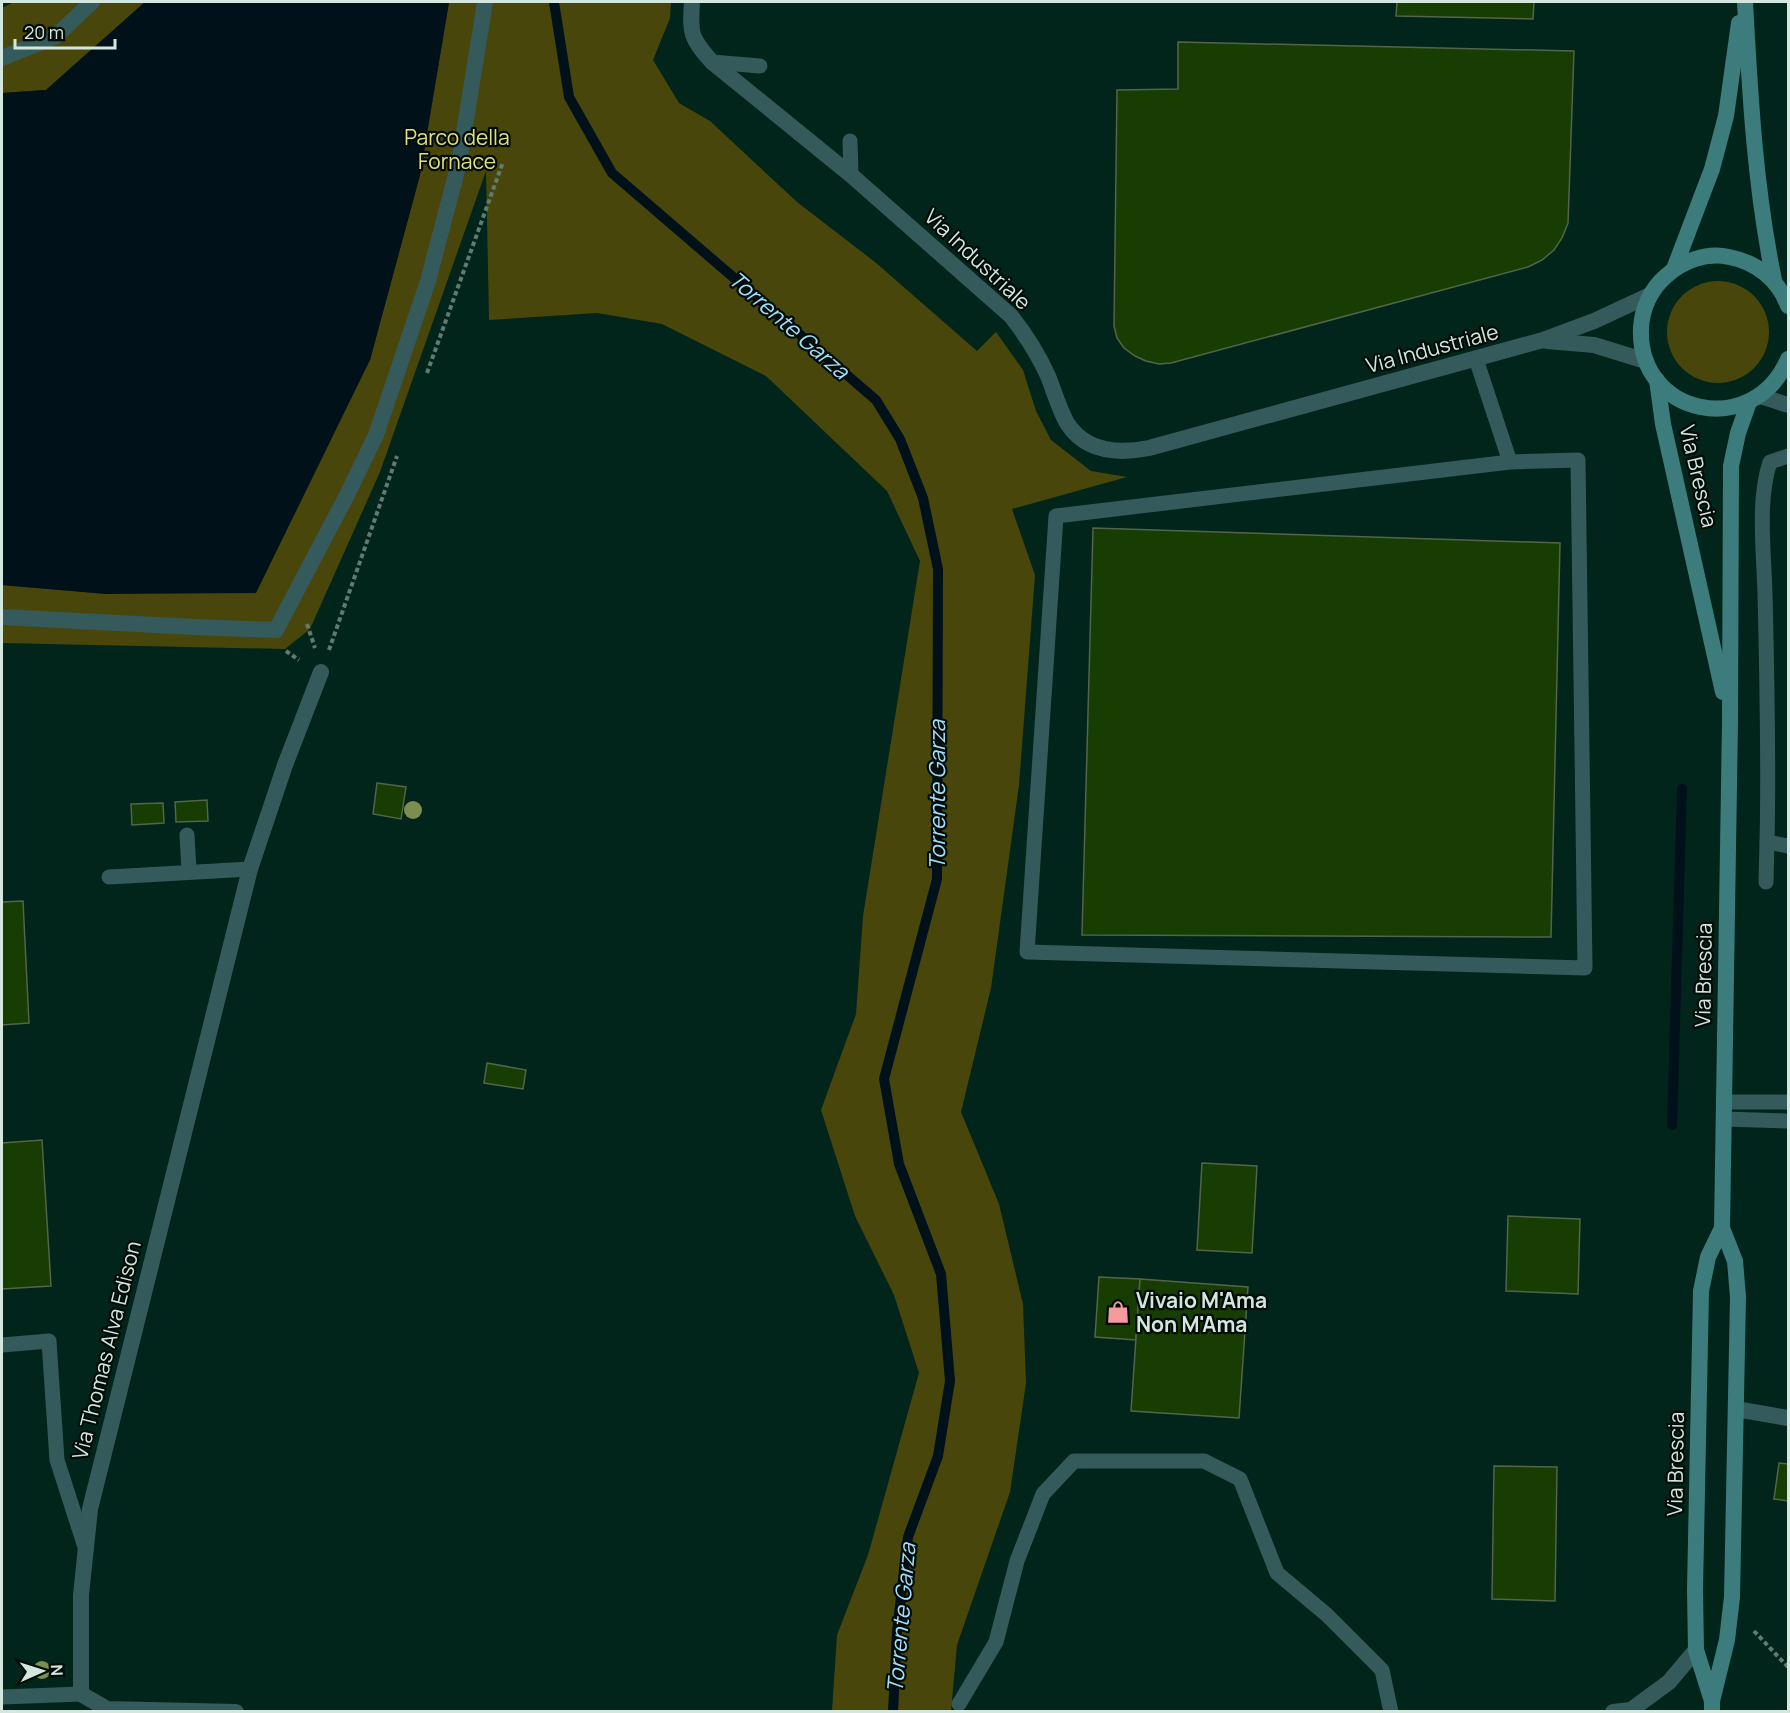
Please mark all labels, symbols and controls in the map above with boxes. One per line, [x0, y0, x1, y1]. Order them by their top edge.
scale bar [15, 12, 116, 50]
text: 20 m [24, 20, 64, 44]
park label: Parco della Fornace [404, 123, 510, 175]
street label: Via Industriale [919, 202, 1037, 316]
water label: Torrente Garza [723, 264, 857, 387]
street label: Via Industriale [1363, 317, 1501, 379]
street label: Via Brescia [1674, 422, 1724, 530]
water label: Torrente Garza [922, 718, 952, 870]
street label: Via Brescia [1688, 923, 1718, 1027]
street label: Via Thomas Alva Edison [65, 1238, 147, 1462]
place label: Vivaio M'Ama Non M'Ama [1136, 1286, 1267, 1338]
shop icon: Vivaio M'Ama Non M'Ama [1105, 1299, 1131, 1325]
street label: Via Brescia [1660, 1412, 1690, 1516]
water label: Torrente Garza [880, 1540, 923, 1694]
north arrow [12, 1641, 72, 1701]
text: N [46, 1664, 68, 1677]

